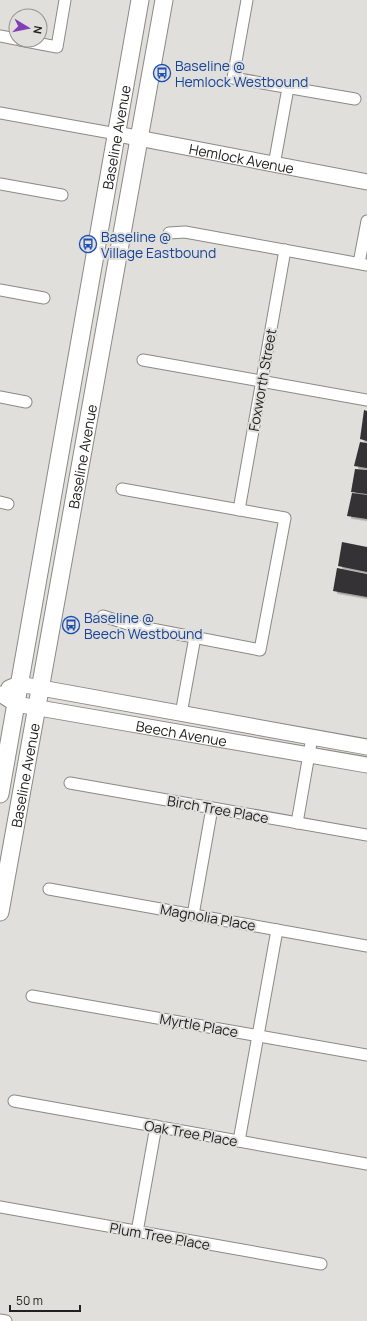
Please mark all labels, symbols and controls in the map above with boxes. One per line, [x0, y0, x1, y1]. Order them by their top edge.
north arrow [8, 8, 48, 48]
text: N [30, 25, 46, 35]
place label: Baseline @ Hemlock Westbound [175, 56, 308, 91]
bus stop icon: Baseline @ Hemlock Westbound [152, 63, 172, 83]
street label: Baseline Avenue [97, 83, 134, 191]
street label: Hemlock Avenue [188, 139, 296, 177]
place label: Baseline @ Village Eastbound [101, 227, 216, 262]
bus stop icon: Baseline @ Village Eastbound [78, 234, 98, 254]
street label: Foxworth Street [244, 327, 280, 433]
street label: Baseline Avenue [63, 403, 101, 510]
place label: Baseline @ Beech Westbound [84, 608, 203, 643]
bus stop icon: Baseline @ Beech Westbound [61, 615, 81, 635]
street label: Beech Avenue [135, 716, 229, 750]
street label: Baseline Avenue [6, 721, 43, 829]
street label: Birch Tree Place [166, 791, 270, 827]
street label: Magnolia Place [159, 899, 257, 935]
street label: Myrtle Place [158, 1009, 240, 1041]
street label: Oak Tree Place [143, 1115, 239, 1151]
street label: Plum Tree Place [108, 1218, 212, 1254]
scale bar [10, 1287, 80, 1313]
text: 50 m [16, 1292, 43, 1309]

